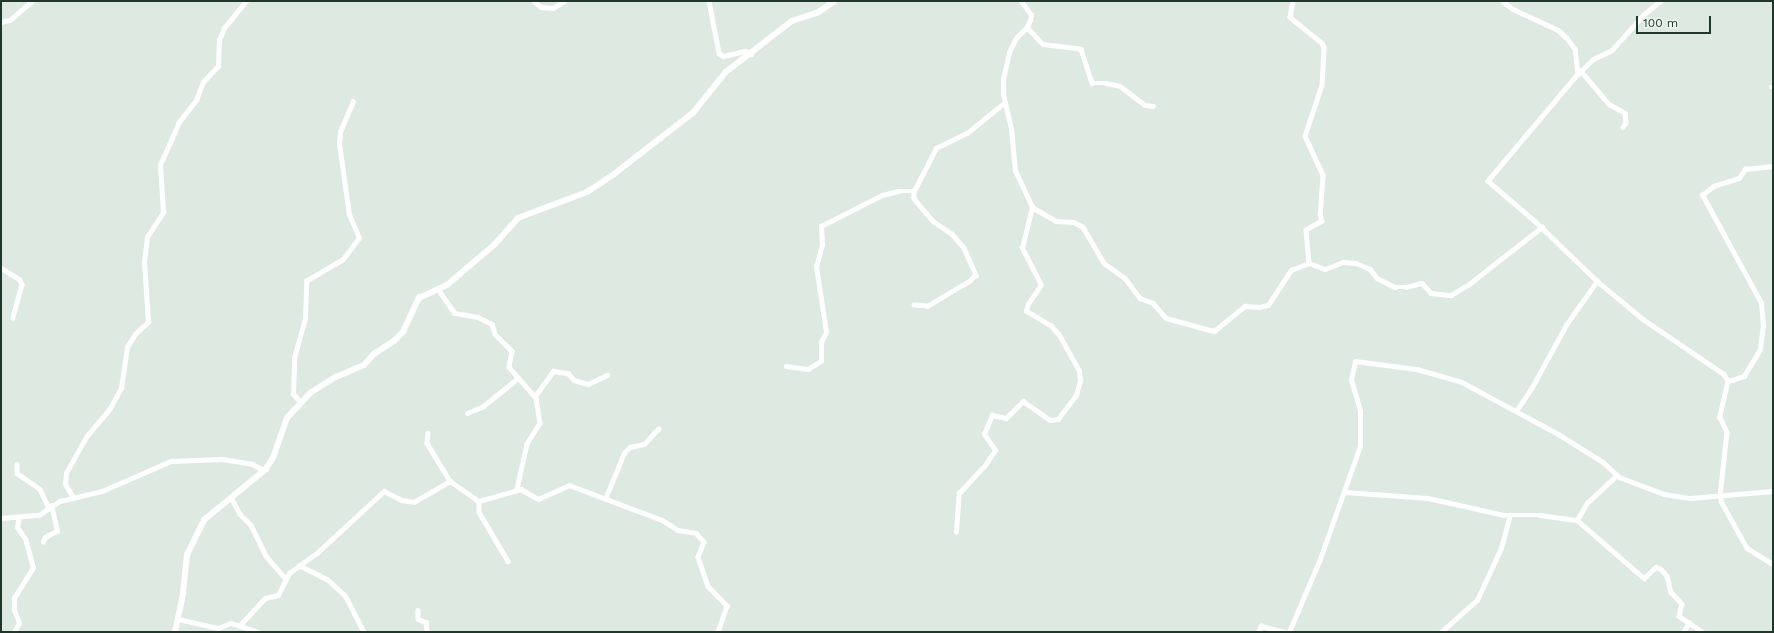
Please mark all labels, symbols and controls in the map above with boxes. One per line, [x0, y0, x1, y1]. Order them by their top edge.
scale bar [1638, 8, 1713, 34]
text: 100 m [1643, 16, 1678, 30]

